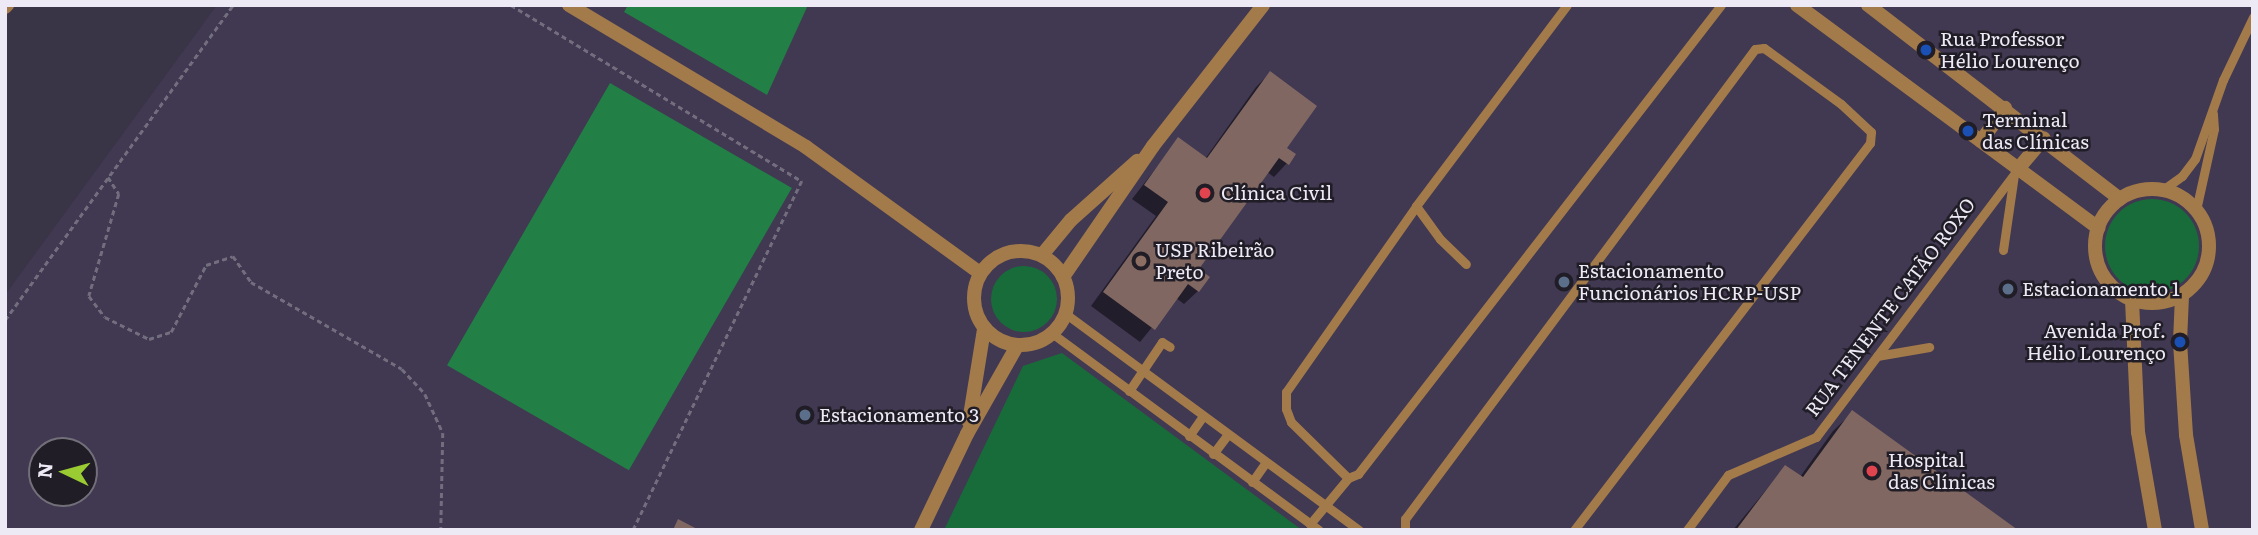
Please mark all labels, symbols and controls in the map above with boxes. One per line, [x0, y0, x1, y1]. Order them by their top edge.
place label: Rua Professor Hélio Lourenço [1940, 28, 2080, 72]
marker: Rua Professor Hélio Lourenço [1918, 42, 1934, 58]
place label: Terminal das Clínicas [1982, 109, 2089, 153]
marker: Terminal das Clínicas [1960, 123, 1976, 139]
place label: Clínica Civil [1221, 182, 1332, 204]
marker: Clínica Civil [1195, 183, 1215, 203]
street label: RUA TENENTE CATÃO ROXO [1800, 193, 1980, 421]
place label: USP Ribeirão Preto [1155, 239, 1274, 283]
marker: USP Ribeirão Preto [1133, 253, 1149, 269]
place label: Estacionamento Funcionários HCRP-USP [1578, 260, 1801, 304]
marker: Estacionamento Funcionários HCRP-USP [1556, 274, 1572, 290]
place label: Estacionamento 1 [2022, 278, 2180, 300]
marker: Estacionamento 1 [2000, 281, 2016, 297]
place label: Avenida Prof. Hélio Lourenço [2026, 320, 2166, 364]
marker: Avenida Prof. Hélio Lourenço [2172, 334, 2188, 350]
place label: Estacionamento 3 [819, 404, 979, 426]
marker: Estacionamento 3 [797, 407, 813, 423]
north arrow [28, 437, 98, 507]
place label: Hospital das Clínicas [1888, 449, 1995, 493]
text: N [29, 461, 59, 480]
marker: Hospital das Clínicas [1862, 461, 1882, 481]

